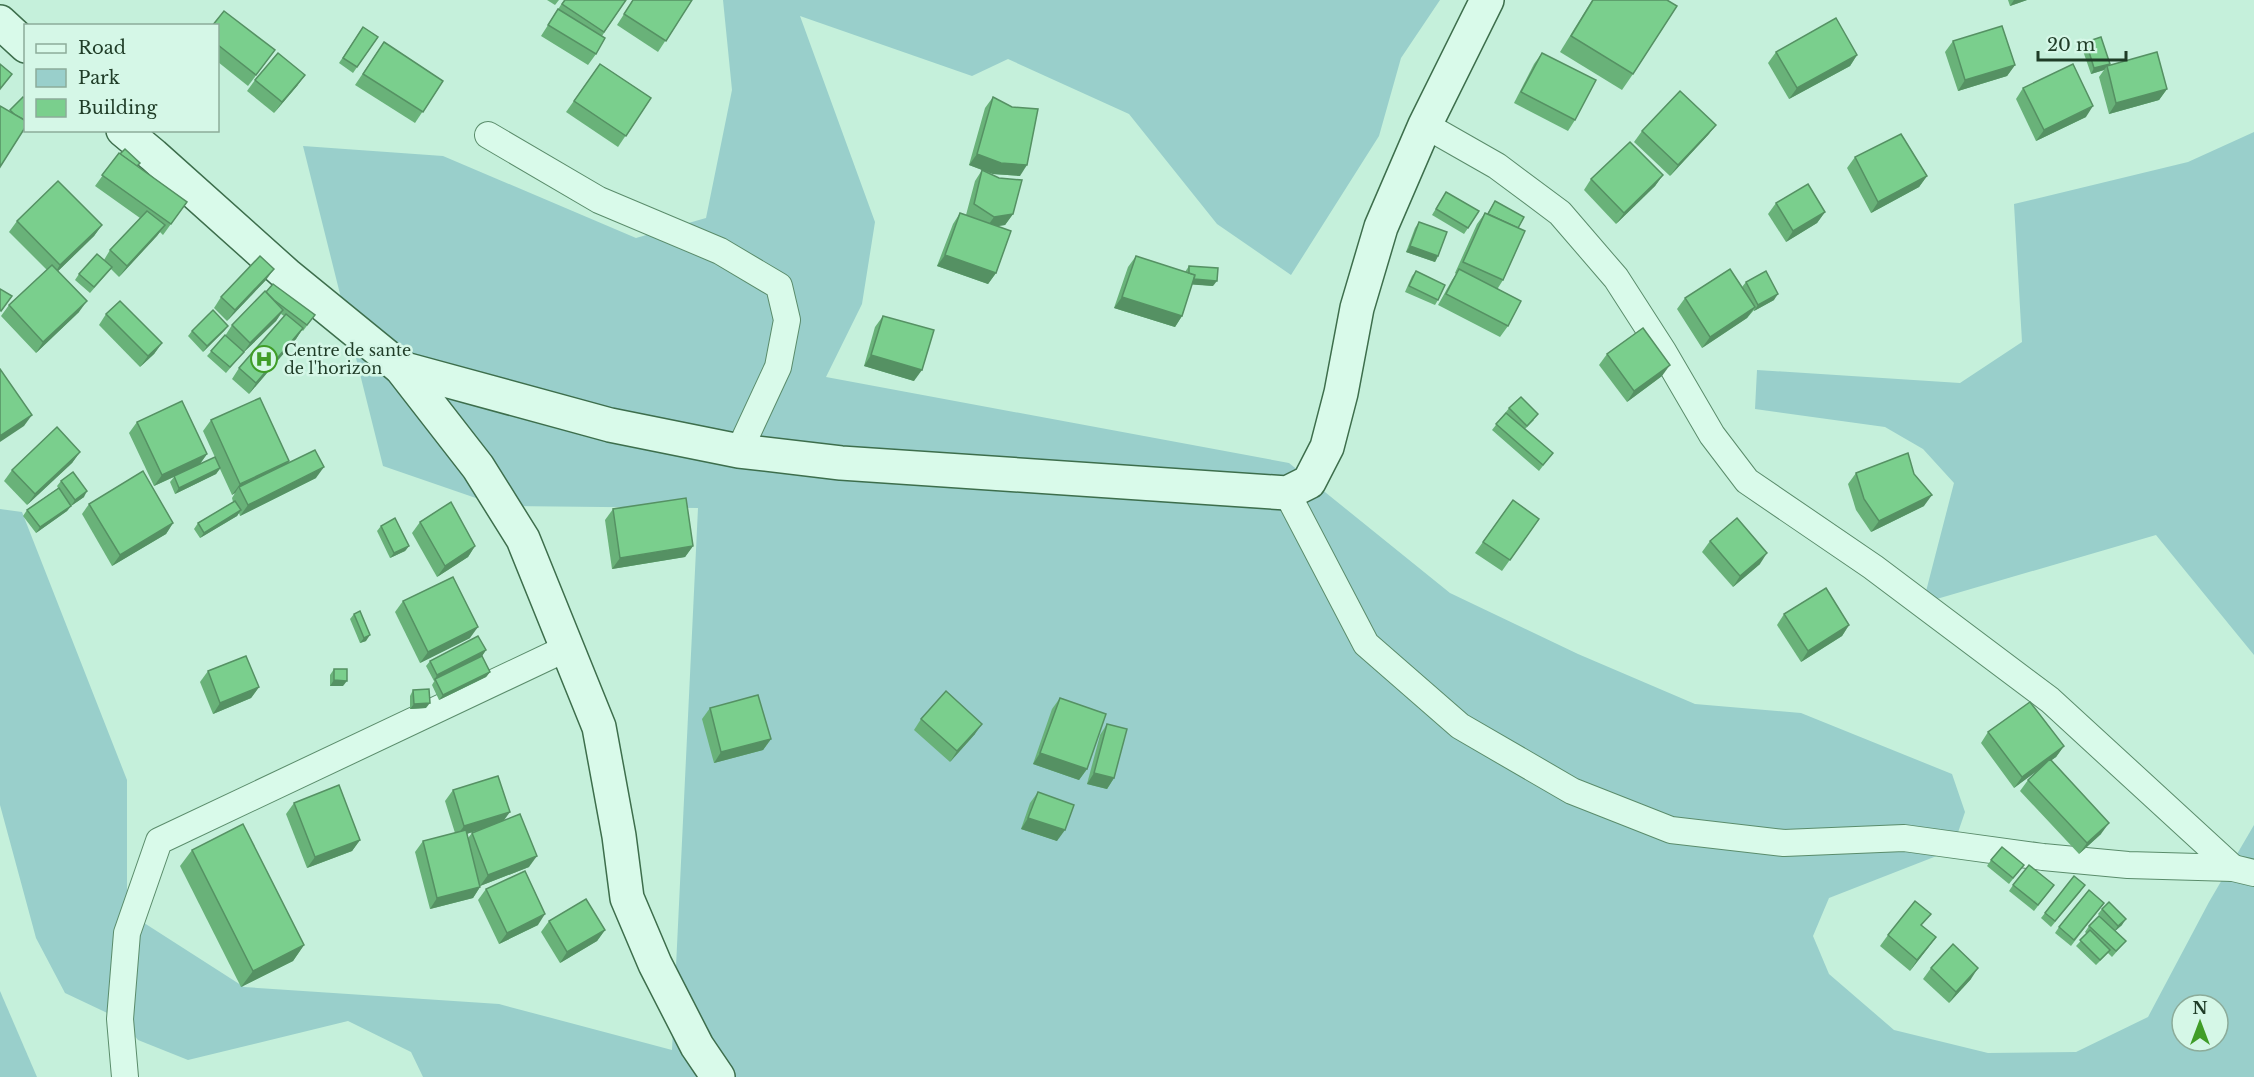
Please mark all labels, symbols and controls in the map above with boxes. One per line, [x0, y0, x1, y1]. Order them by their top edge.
legend [24, 24, 219, 132]
scale bar [2038, 24, 2126, 62]
text: 20 m [2047, 34, 2095, 56]
text: Road [78, 37, 126, 59]
text: Park [78, 67, 120, 89]
text: Building [78, 97, 157, 119]
place label: Centre de sante de l'horizon [284, 340, 411, 378]
hospital icon: Centre de sante de l'horizon [249, 344, 279, 374]
north arrow [2170, 993, 2230, 1053]
text: N [2192, 998, 2208, 1018]

